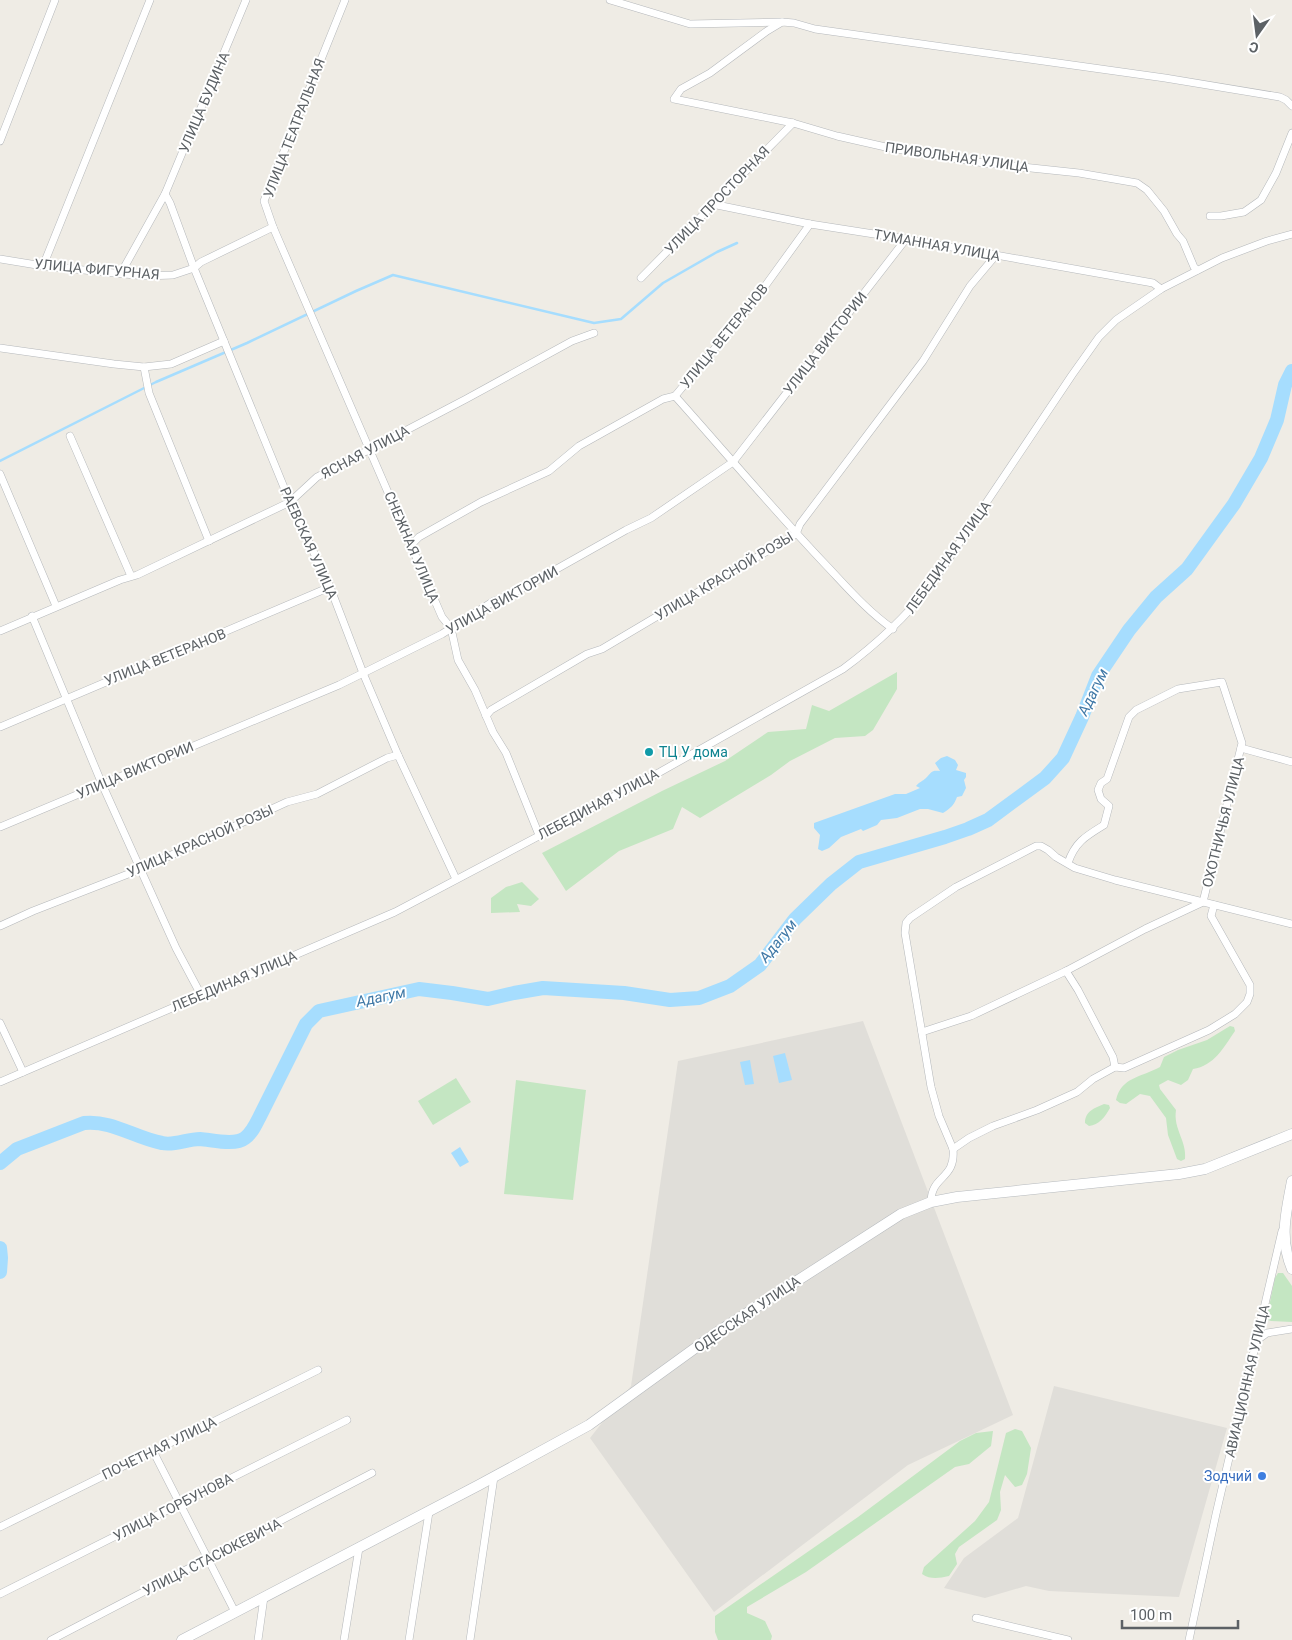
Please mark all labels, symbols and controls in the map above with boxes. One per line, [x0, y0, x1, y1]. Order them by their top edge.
north arrow [1232, 10, 1282, 60]
text: С [1247, 39, 1260, 56]
street label: УЛИЦА БУДИНА [176, 49, 232, 155]
street label: УЛИЦА ТЕАТРАЛЬНАЯ [260, 56, 328, 200]
street label: ПРИВОЛЬНАЯ УЛИЦА [884, 139, 1030, 175]
street label: УЛИЦА ПРОСТОРНАЯ [661, 143, 773, 257]
street label: ТУМАННАЯ УЛИЦА [873, 226, 1001, 264]
street label: УЛИЦА ФИГУРНАЯ [34, 256, 160, 282]
street label: УЛИЦА ВЕТЕРАНОВ [677, 281, 771, 391]
street label: УЛИЦА ВИКТОРИИ [780, 289, 870, 397]
street label: ЯСНАЯ УЛИЦА [318, 422, 412, 482]
street label: РАЕВСКАЯ УЛИЦА [277, 484, 341, 602]
street label: СНЕЖНАЯ УЛИЦА [381, 489, 443, 605]
street label: ЛЕБЕДИНАЯ УЛИЦА [902, 498, 994, 616]
street label: УЛИЦА КРАСНОЙ РОЗЫ [652, 528, 796, 624]
street label: УЛИЦА ВИКТОРИИ [443, 563, 561, 637]
street label: УЛИЦА ВЕТЕРАНОВ [102, 625, 228, 689]
water label: Адагум [1074, 665, 1112, 719]
street label: УЛИЦА ВИКТОРИИ [74, 738, 196, 802]
place label: ТЦ У дома [659, 744, 728, 760]
marker: ТЦ У дома [643, 746, 655, 758]
street label: ОХОТНИЧЬЯ УЛИЦА [1199, 755, 1247, 889]
street label: ЛЕБЕДИНАЯ УЛИЦА [535, 765, 661, 843]
street label: УЛИЦА КРАСНОЙ РОЗЫ [124, 801, 276, 881]
water label: Адагум [755, 916, 801, 967]
street label: ЛЕБЕДИНАЯ УЛИЦА [169, 947, 299, 1015]
water label: Адагум [354, 983, 408, 1011]
street label: ОДЕССКАЯ УЛИЦА [691, 1273, 803, 1355]
street label: АВИАЦИОННАЯ УЛИЦА [1222, 1303, 1272, 1459]
street label: ПОЧЕТНАЯ УЛИЦА [99, 1413, 219, 1483]
place label: Зодчий [1204, 1468, 1252, 1484]
street label: УЛИЦА ГОРБУНОВА [111, 1470, 235, 1544]
marker: Зодчий [1256, 1470, 1268, 1482]
street label: УЛИЦА СТАСЮКЕВИЧА [140, 1515, 284, 1599]
scale bar [1122, 1598, 1238, 1630]
text: 100 m [1130, 1606, 1172, 1624]

